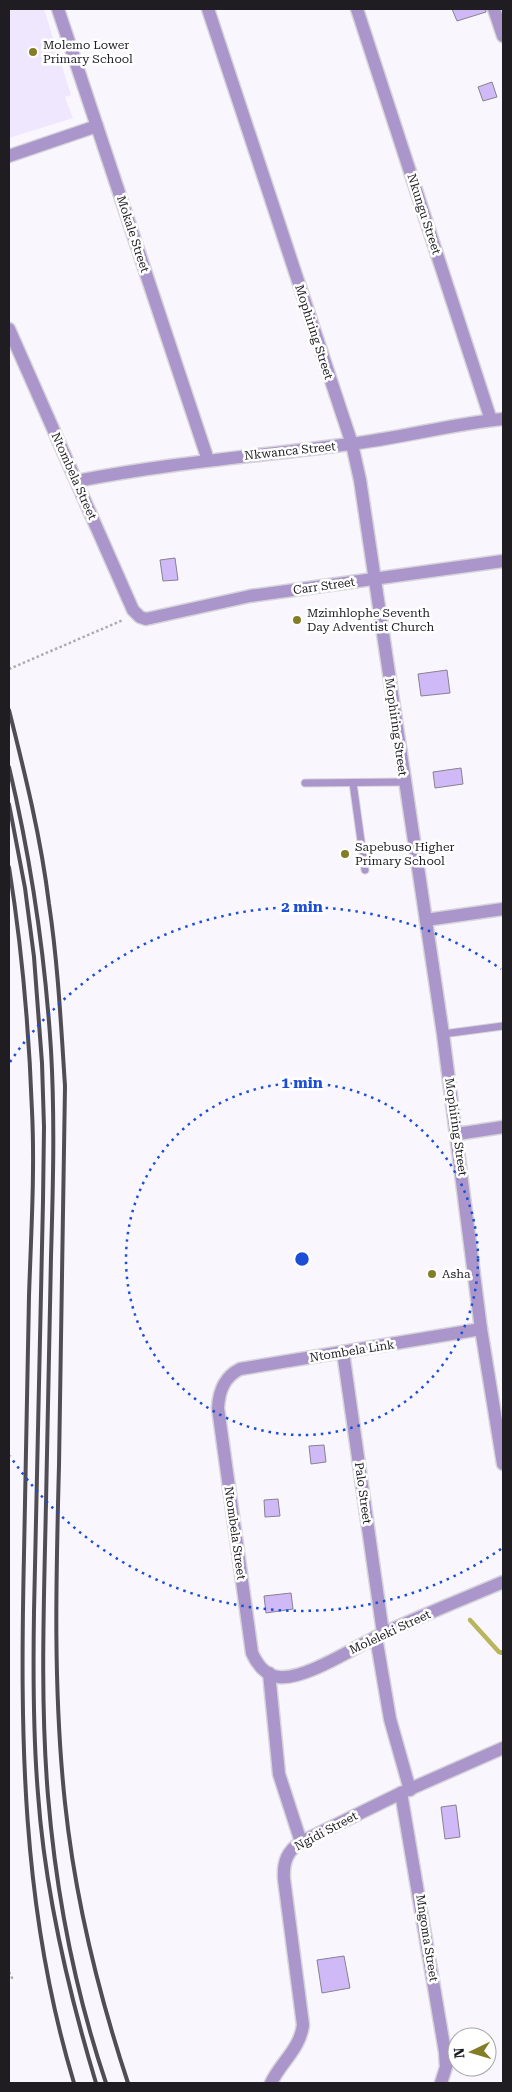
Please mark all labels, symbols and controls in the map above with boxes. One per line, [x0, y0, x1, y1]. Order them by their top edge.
place label: Molemo Lower Primary School [43, 38, 133, 66]
marker: Molemo Lower Primary School [27, 46, 39, 58]
street label: Nkungu Street [404, 172, 444, 257]
street label: Mokale Street [114, 194, 152, 275]
street label: Mophiring Street [292, 283, 336, 382]
street label: Ntombela Street [48, 430, 100, 522]
street label: Nkwanca Street [244, 439, 337, 463]
street label: Carr Street [292, 575, 356, 597]
place label: Mzimhlophe Seventh Day Adventist Church [307, 606, 435, 634]
marker: Mzimhlophe Seventh Day Adventist Church [291, 614, 303, 626]
street label: Mophiring Street [382, 677, 410, 777]
place label: Sapebuso Higher Primary School [355, 840, 455, 868]
marker: Sapebuso Higher Primary School [339, 848, 351, 860]
text: 2 min [281, 898, 323, 916]
text: 1 min [281, 1074, 323, 1092]
street label: Mophiring Street [442, 1077, 470, 1177]
centre of rings [293, 1250, 311, 1268]
place label: Asha [442, 1267, 471, 1281]
marker: Asha [426, 1268, 438, 1280]
street label: Ntombela Link [308, 1337, 396, 1365]
street label: Palo Street [352, 1461, 374, 1525]
street label: Ntombela Street [222, 1485, 249, 1581]
street label: Moleleki Street [347, 1607, 433, 1657]
street label: Ngidi Street [292, 1808, 360, 1853]
street label: Mngoma Street [413, 1893, 441, 1983]
north arrow [447, 2027, 497, 2077]
text: N [451, 2047, 467, 2059]

